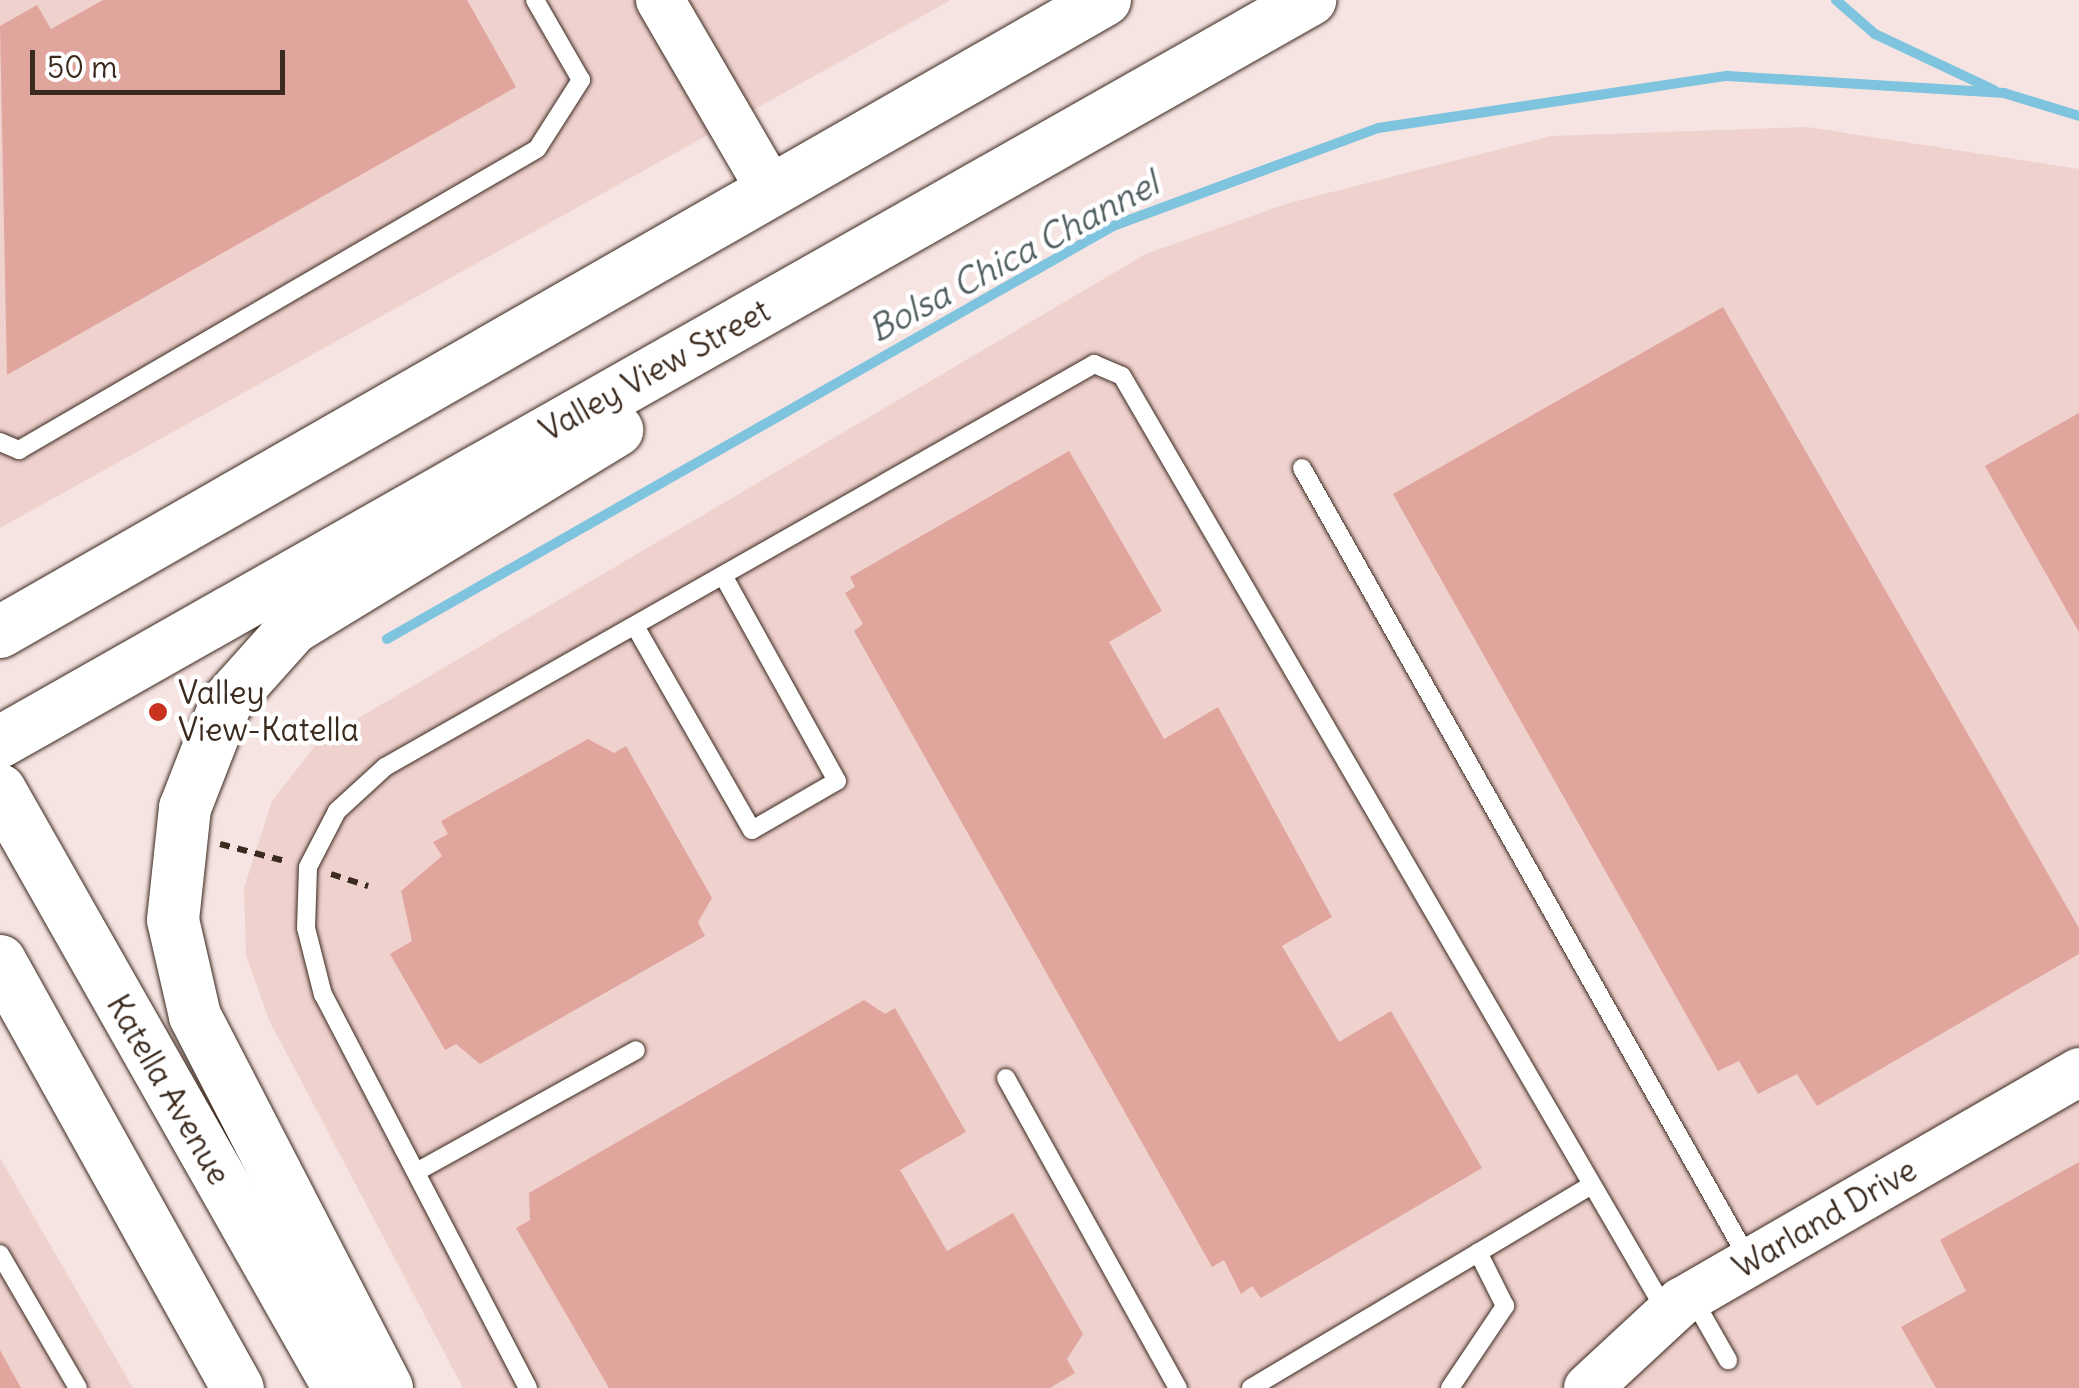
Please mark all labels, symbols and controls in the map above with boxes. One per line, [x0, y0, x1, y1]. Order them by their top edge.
scale bar [35, 30, 290, 92]
text: 50 m [47, 48, 117, 86]
water label: Bolsa Chica Channel [861, 162, 1165, 350]
street label: Valley View Street [533, 292, 777, 450]
place label: Valley View-Katella [178, 675, 359, 750]
marker: Valley View-Katella [147, 701, 169, 723]
street label: Katella Avenue [98, 988, 238, 1192]
street label: Warland Drive [1726, 1151, 1924, 1287]

